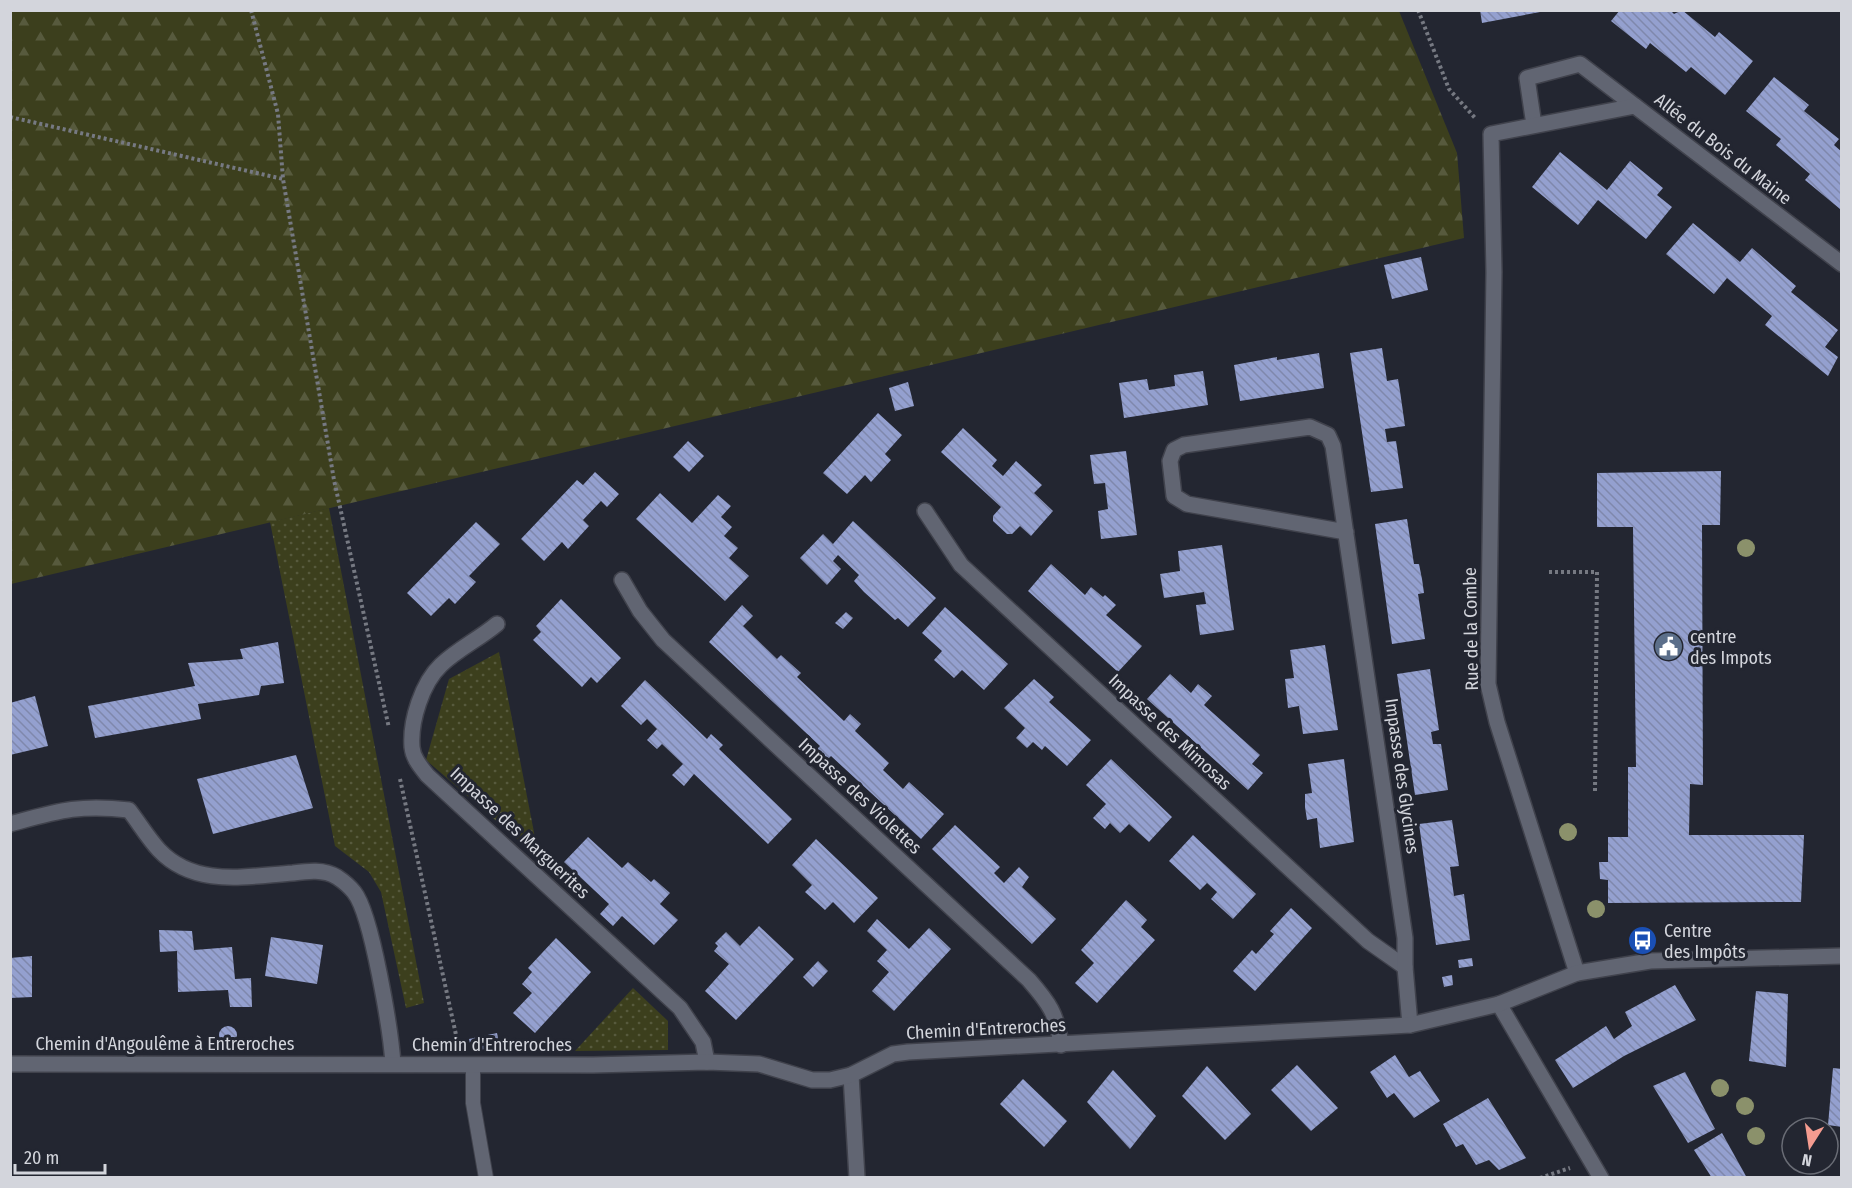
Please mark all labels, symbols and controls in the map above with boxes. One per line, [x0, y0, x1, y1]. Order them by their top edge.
street label: Allée du Bois du Maine [1650, 89, 1796, 209]
street label: Rue de la Combe [1459, 567, 1483, 691]
place label: centre des Impots [1690, 626, 1772, 669]
public building icon: centre des Impots [1653, 631, 1685, 663]
street label: Impasse des Mimosas [1104, 669, 1236, 795]
street label: Impasse des Glycines [1380, 697, 1424, 855]
street label: Impasse des Violettes [794, 733, 926, 859]
street label: Impasse des Marguerites [446, 763, 595, 904]
place label: Centre des Impôts [1664, 920, 1746, 963]
bus stop icon: Centre des Impôts [1627, 925, 1659, 957]
street label: Chemin d'Entreroches [906, 1014, 1067, 1044]
street label: Chemin d'Angoulême à Entreroches [35, 1033, 295, 1055]
street label: Chemin d'Entreroches [412, 1034, 572, 1056]
north arrow [1780, 1116, 1840, 1176]
scale bar [15, 1137, 105, 1175]
text: 20 m [24, 1147, 59, 1169]
text: N [1800, 1150, 1814, 1170]

